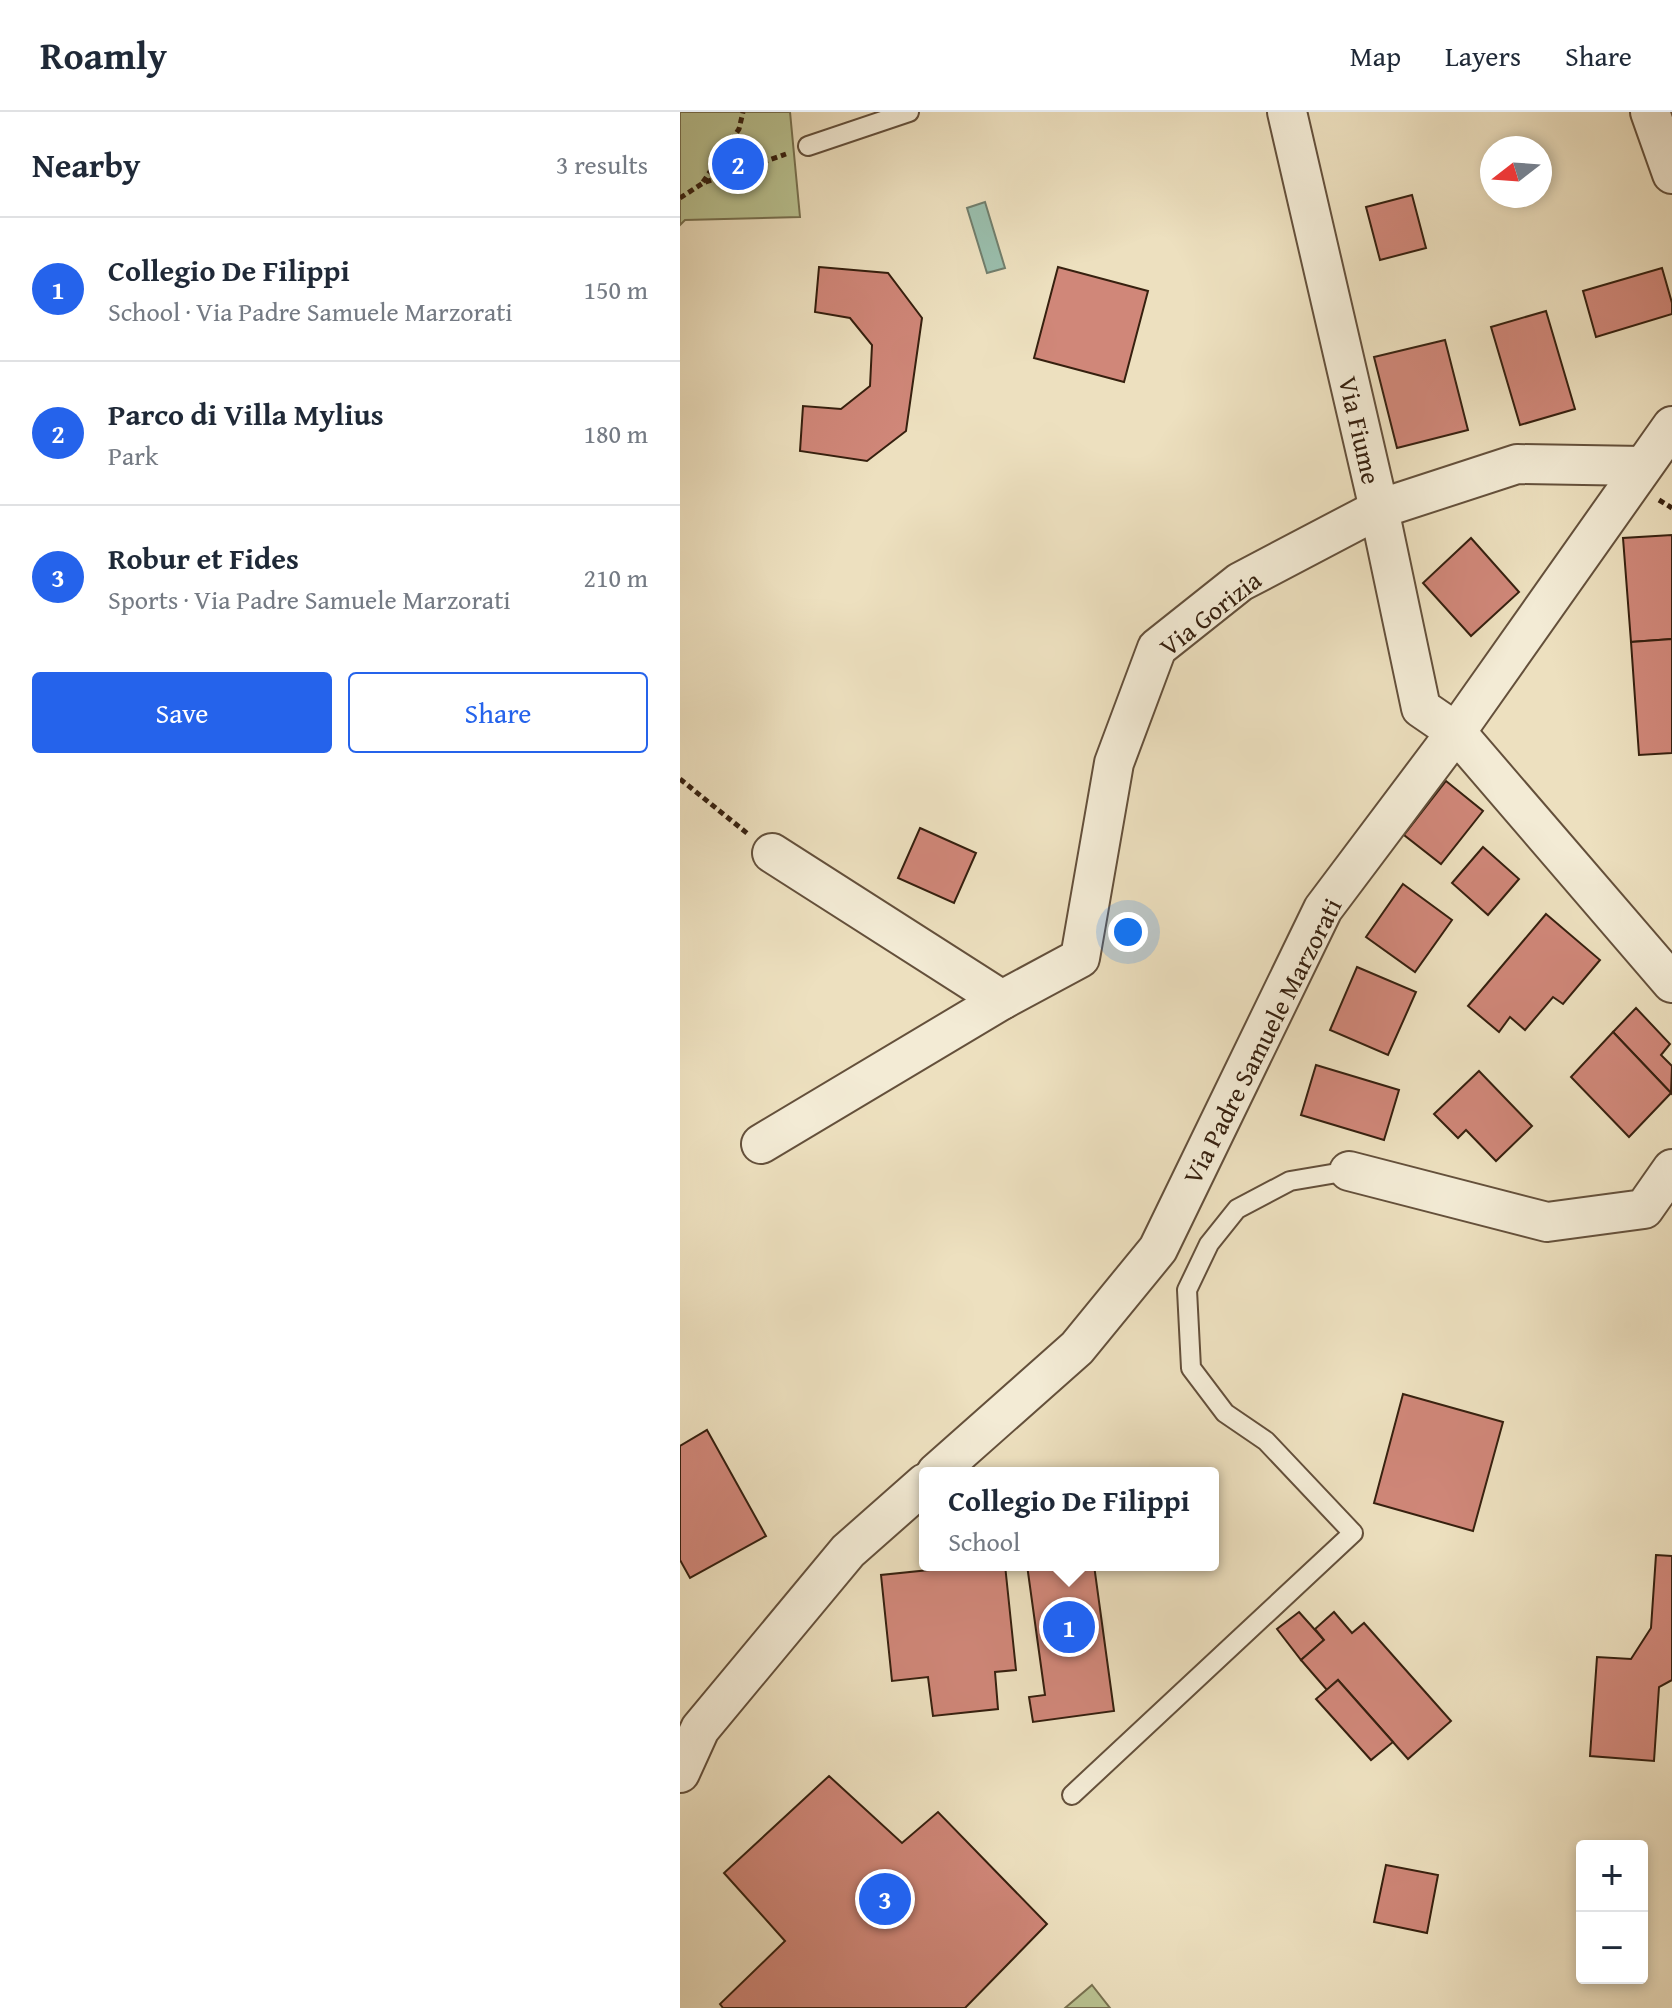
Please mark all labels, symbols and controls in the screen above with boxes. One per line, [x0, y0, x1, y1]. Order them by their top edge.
text: Roamly [40, 27, 167, 83]
text: Map [1350, 35, 1401, 76]
text: Layers [1445, 35, 1521, 76]
text: Share [1565, 35, 1632, 76]
pin: 2 [712, 134, 764, 194]
north arrow [1480, 136, 1552, 208]
text: Nearby [32, 140, 141, 189]
text: 3 results [556, 145, 648, 184]
text: Collegio De Filippi [108, 248, 350, 292]
text: 1 [51, 270, 65, 309]
text: 150 m [583, 270, 648, 309]
text: School · Via Padre Samuele Marzorati [108, 292, 513, 331]
street label: Via Fiume [1329, 372, 1391, 488]
text: Parco di Villa Mylius [108, 392, 384, 436]
text: 2 [51, 414, 65, 453]
text: 180 m [583, 414, 648, 453]
text: Park [108, 436, 158, 475]
text: Robur et Fides [108, 536, 299, 580]
text: 3 [51, 558, 65, 597]
text: 210 m [583, 558, 648, 597]
street label: Via Gorizia [1151, 560, 1270, 665]
text: Sports · Via Padre Samuele Marzorati [108, 580, 511, 619]
button: Save [32, 672, 332, 753]
button: Share [348, 672, 648, 753]
street label: Via Padre Samuele Marzorati [1173, 891, 1351, 1191]
your location [1108, 912, 1148, 952]
popup [919, 1467, 1219, 1571]
text: Collegio De Filippi [948, 1478, 1190, 1522]
text: School [948, 1522, 1020, 1561]
pin: 1 [1043, 1597, 1095, 1657]
map controls [1576, 1840, 1648, 1984]
button: + [1576, 1840, 1648, 1912]
pin: 3 [859, 1869, 911, 1929]
button: − [1576, 1912, 1648, 1984]

